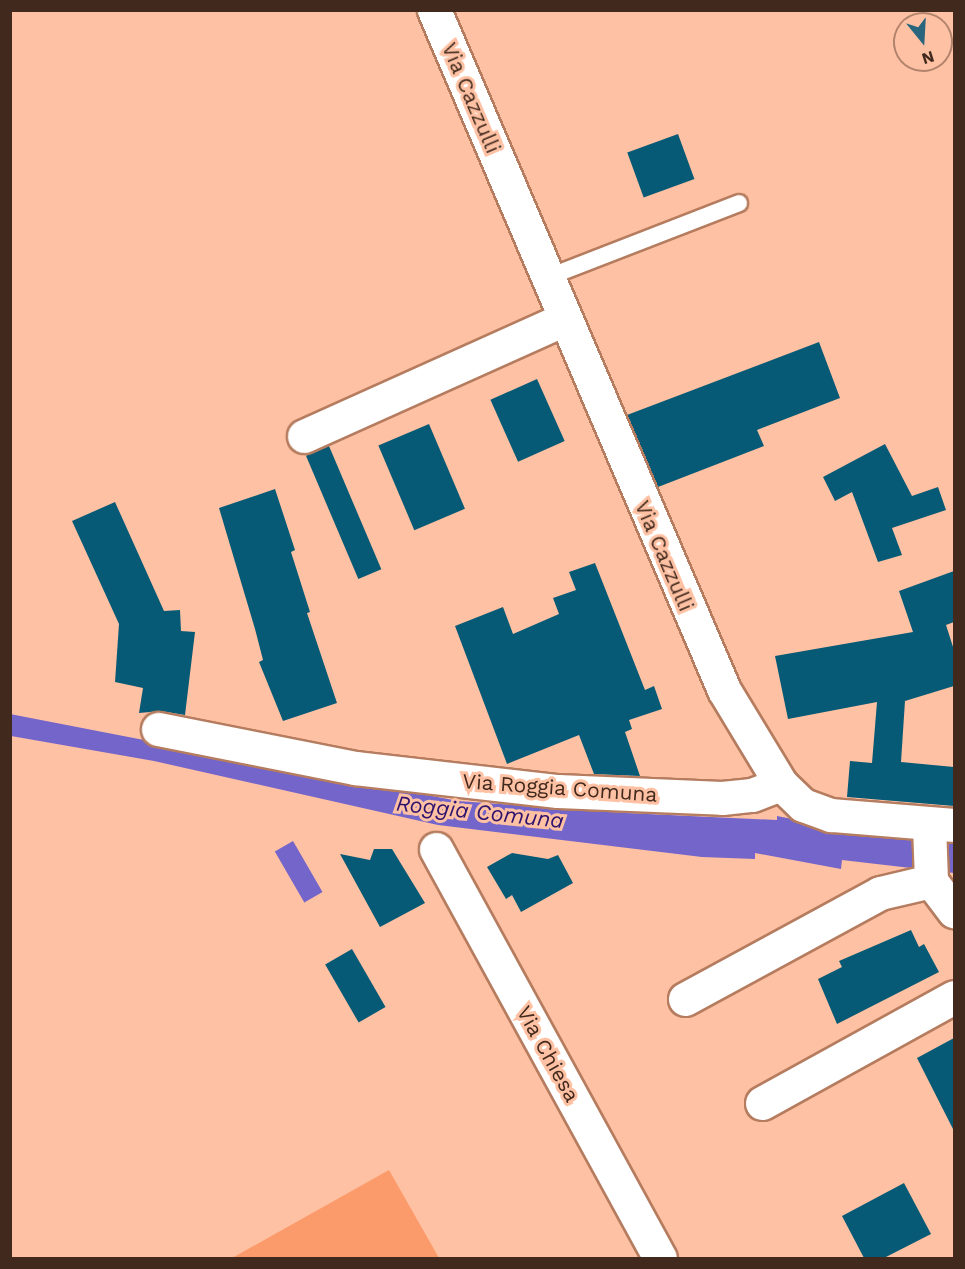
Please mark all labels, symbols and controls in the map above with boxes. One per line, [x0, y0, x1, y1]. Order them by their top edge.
north arrow [893, 12, 953, 72]
street label: Via Cazzulli [436, 39, 506, 157]
text: N [920, 47, 937, 69]
street label: Via Cazzulli [629, 497, 699, 615]
street label: Via Roggia Comuna [461, 769, 659, 807]
water label: Roggia Comuna [395, 790, 565, 834]
street label: Via Chiesa [511, 1001, 585, 1107]

